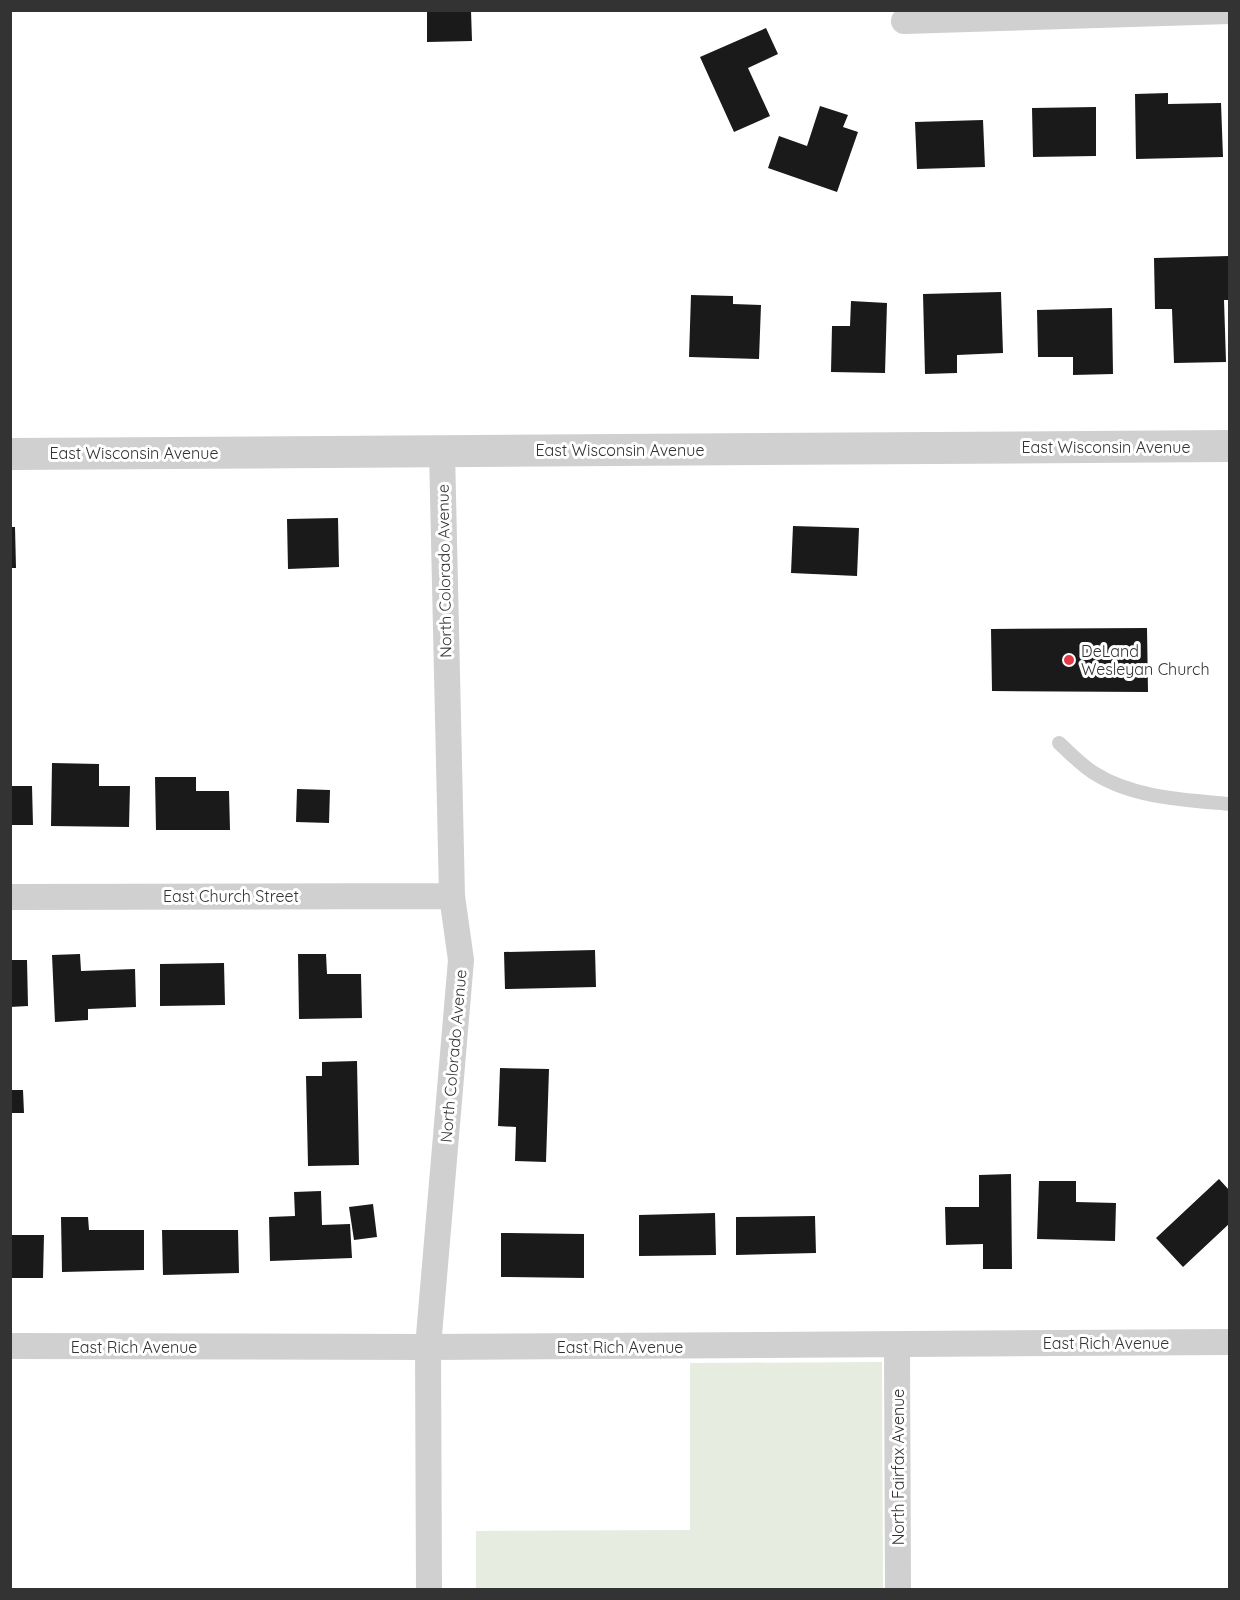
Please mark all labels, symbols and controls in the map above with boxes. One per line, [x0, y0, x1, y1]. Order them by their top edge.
street label: East Wisconsin Avenue [1022, 437, 1190, 457]
street label: East Wisconsin Avenue [536, 440, 704, 460]
street label: East Wisconsin Avenue [50, 443, 218, 463]
street label: North Colorado Avenue [432, 484, 456, 658]
place label: DeLand Wesleyan Church [1081, 641, 1209, 679]
marker: DeLand Wesleyan Church [1062, 653, 1076, 667]
street label: East Church Street [163, 886, 299, 906]
street label: North Colorado Avenue [435, 969, 471, 1143]
street label: East Rich Avenue [1043, 1333, 1169, 1353]
street label: East Rich Avenue [71, 1337, 197, 1357]
street label: East Rich Avenue [557, 1337, 683, 1357]
street label: North Fairfax Avenue [888, 1389, 908, 1545]

